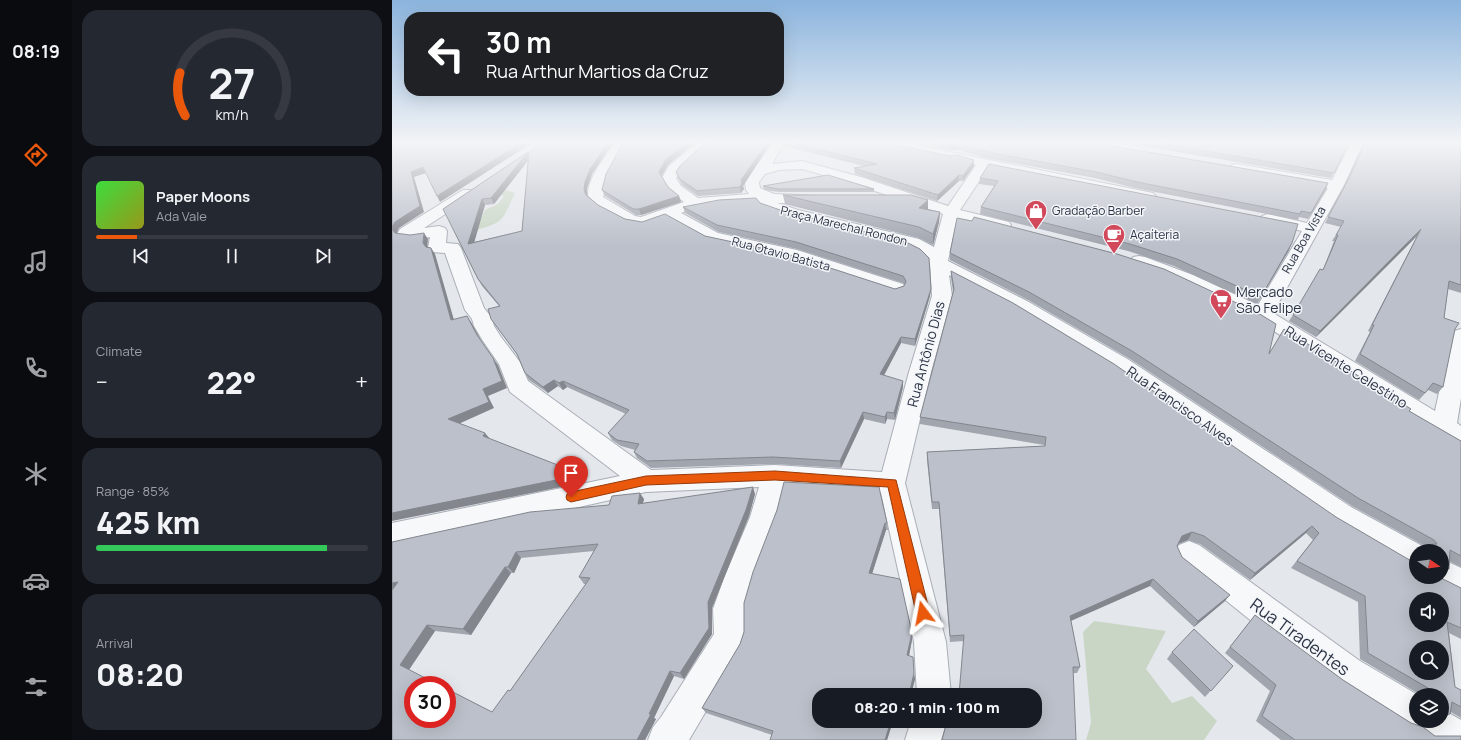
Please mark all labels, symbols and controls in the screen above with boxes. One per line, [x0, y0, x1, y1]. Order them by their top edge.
text: 30 m [486, 23, 551, 61]
icon: left [420, 28, 472, 80]
text: 08:19 [12, 39, 60, 63]
text: 27 [209, 55, 255, 111]
text: Rua Arthur Martios da Cruz [486, 59, 709, 83]
text: km/h [215, 105, 249, 124]
icon: directions [22, 141, 50, 169]
text: Paper Moons [156, 186, 250, 207]
shop icon: Gradação Barber [1023, 198, 1049, 231]
street label: Praça Marechal Rondon [779, 201, 909, 250]
place label: Gradação Barber [1052, 202, 1145, 219]
street label: Rua Boa Vista [1277, 203, 1330, 276]
text: Ada Vale [156, 207, 207, 225]
cafe icon: Açaíteria [1101, 222, 1127, 255]
place label: Açaíteria [1130, 226, 1179, 243]
street label: Rua Otavio Batista [730, 232, 832, 275]
icon: previous [130, 245, 152, 267]
icon: pause [221, 245, 243, 267]
icon: next [312, 245, 334, 267]
icon: music [22, 248, 50, 276]
place label: Mercado São Felipe [1236, 282, 1302, 317]
supermarket icon: Mercado São Felipe [1208, 287, 1234, 320]
street label: Rua Antônio Dias [902, 299, 949, 409]
street label: Rua Vicente Celestino [1281, 321, 1411, 412]
text: Climate [96, 342, 142, 360]
icon: phone [22, 354, 50, 382]
street label: Rua Francisco Alves [1123, 361, 1238, 450]
text: 22° [207, 362, 256, 403]
text: − [96, 367, 108, 397]
text: + [355, 367, 368, 397]
pin [554, 456, 588, 497]
icon: climate [22, 460, 50, 488]
icon: arrive [560, 462, 582, 484]
text: Range · 85% [96, 482, 169, 500]
text: 425 km [96, 502, 200, 543]
north arrow [1409, 544, 1449, 584]
map controls [1409, 544, 1449, 728]
icon: car [22, 567, 50, 595]
position arrow [902, 592, 944, 634]
button: sound [1409, 592, 1449, 632]
street label: Rua Tiradentes [1246, 593, 1355, 681]
text: Arrival [96, 634, 133, 652]
button: search [1409, 640, 1449, 680]
text: 08:20 [96, 654, 184, 695]
icon: filters [22, 673, 50, 701]
speed limit sign: 30 [404, 676, 456, 728]
button: layers [1409, 688, 1449, 728]
text: 08:20 · 1 min · 100 m [854, 697, 1000, 718]

